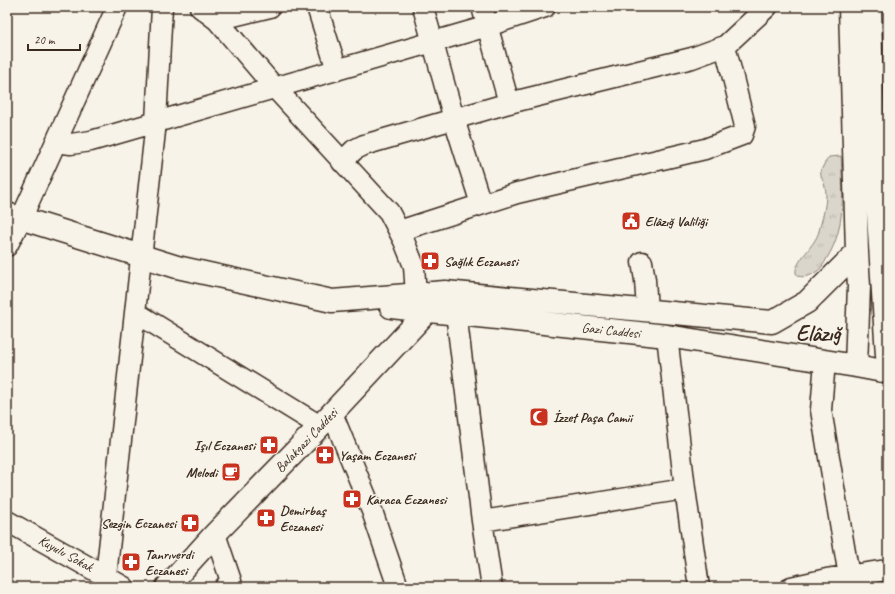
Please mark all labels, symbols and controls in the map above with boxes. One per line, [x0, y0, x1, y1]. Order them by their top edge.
scale bar [28, 26, 80, 52]
text: 20 m [34, 32, 56, 48]
public building icon: Elâzığ Valiliği [620, 210, 642, 232]
place label: Elâzığ Valiliği [645, 213, 709, 230]
pharmacy icon: Sağlık Eczanesi [419, 250, 441, 272]
place label: Sağlık Eczanesi [444, 253, 520, 270]
street label: Gazi Caddesi [581, 319, 643, 342]
district label: Elâzığ [796, 320, 843, 348]
street label: Balakgazi Caddesi [271, 403, 343, 476]
mosque icon: İzzet Paşa Camii [528, 406, 550, 428]
place label: İzzet Paşa Camii [553, 409, 634, 426]
pharmacy icon: Işıl Eczanesi [258, 434, 280, 456]
place label: Işıl Eczanesi [194, 437, 257, 454]
pharmacy icon: Yaşam Eczanesi [314, 444, 336, 466]
place label: Yaşam Eczanesi [339, 447, 417, 464]
cafe icon: Melodi [220, 461, 242, 483]
place label: Melodi [186, 464, 219, 481]
pharmacy icon: Karaca Eczanesi [341, 488, 363, 510]
place label: Karaca Eczanesi [366, 491, 448, 508]
place label: Demirbaş Eczanesi [280, 502, 328, 535]
pharmacy icon: Demirbaş Eczanesi [255, 507, 277, 529]
pharmacy icon: Sezgin Eczanesi [179, 512, 201, 534]
place label: Sezgin Eczanesi [101, 515, 178, 532]
street label: Kuyulu Sokak [36, 532, 98, 576]
place label: Tanrıverdi Eczanesi [145, 546, 195, 579]
pharmacy icon: Tanrıverdi Eczanesi [120, 551, 142, 573]

